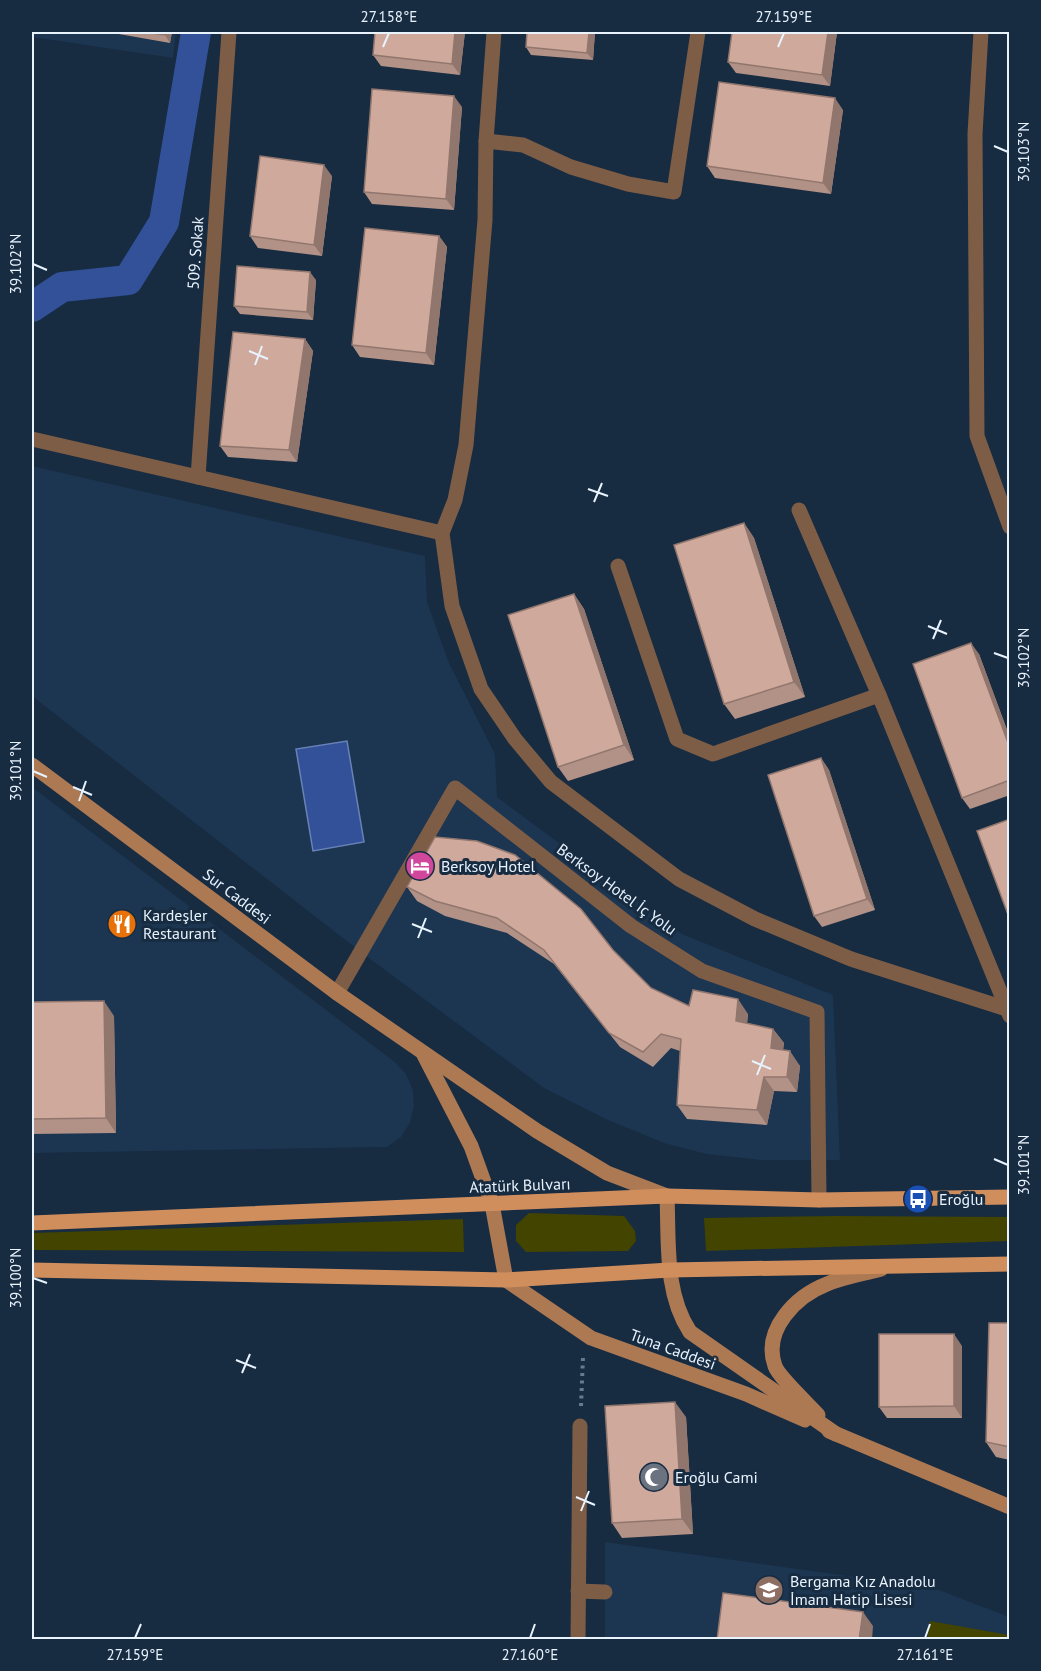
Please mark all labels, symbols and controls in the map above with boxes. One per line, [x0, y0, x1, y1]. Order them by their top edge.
text: 27.158°E [361, 7, 417, 26]
text: 27.159°E [756, 7, 812, 26]
text: 39.103°N [1014, 122, 1033, 182]
street label: 509. Sokak [182, 216, 208, 290]
text: 39.102°N [6, 234, 25, 294]
text: 39.102°N [1014, 628, 1033, 688]
text: 39.101°N [6, 741, 25, 801]
street label: Berksoy Hotel İç Yolu [553, 839, 681, 939]
hotel icon: Berksoy Hotel [404, 850, 436, 882]
place label: Berksoy Hotel [441, 856, 536, 876]
street label: Sur Caddesi [199, 864, 275, 928]
place label: Kardeşler Restaurant [143, 905, 217, 943]
restaurant icon: Kardeşler Restaurant [106, 908, 138, 940]
text: 39.101°N [1014, 1135, 1033, 1195]
street label: Atatürk Bulvarı [469, 1173, 571, 1197]
bus stop icon: Eroğlu [902, 1183, 934, 1215]
place label: Eroğlu [939, 1189, 983, 1209]
text: 39.100°N [6, 1248, 25, 1308]
street label: Tuna Caddesi [627, 1324, 719, 1374]
mosque icon: Eroğlu Cami [638, 1461, 670, 1493]
place label: Eroğlu Cami [675, 1467, 758, 1487]
place label: Bergama Kız Anadolu İmam Hatip Lisesi [790, 1571, 936, 1609]
school or university icon: Bergama Kız Anadolu İmam Hatip Lisesi [753, 1574, 785, 1606]
text: 27.159°E [107, 1645, 163, 1664]
text: 27.160°E [502, 1645, 558, 1664]
text: 27.161°E [897, 1645, 953, 1664]

